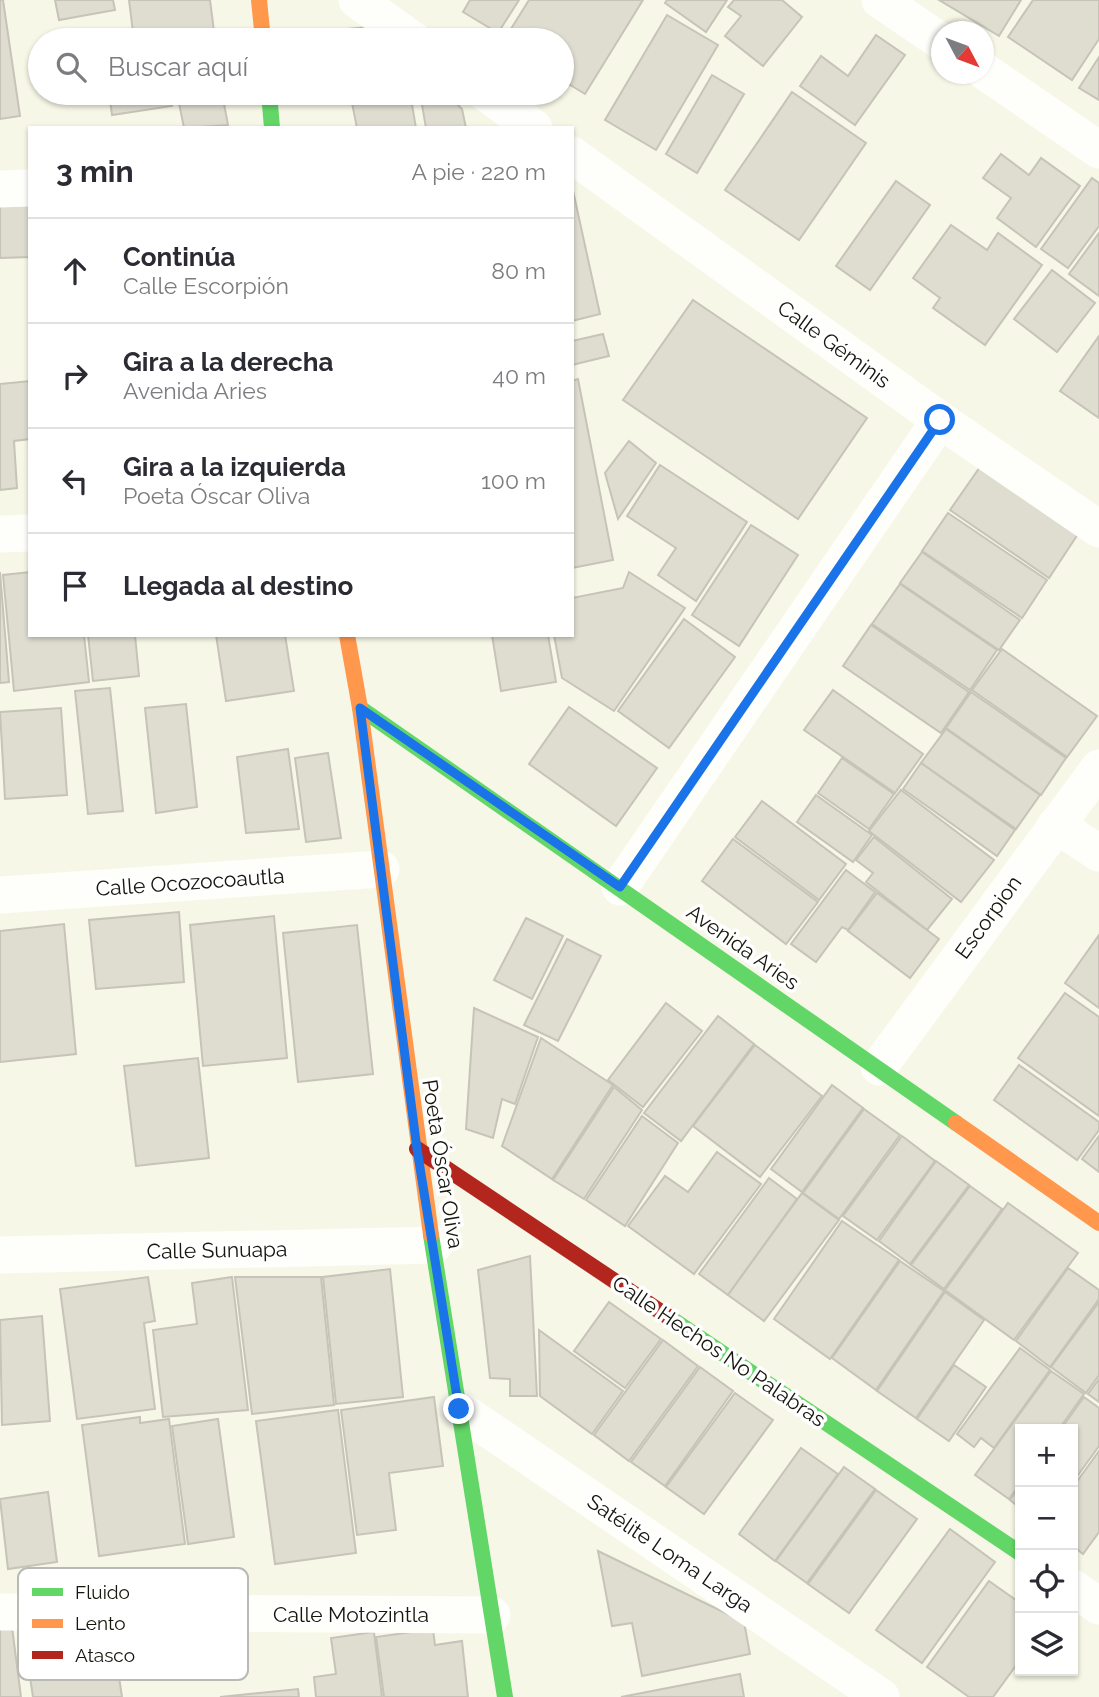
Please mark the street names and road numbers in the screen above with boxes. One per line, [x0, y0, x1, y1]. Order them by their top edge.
street label: Calle Géminis [773, 295, 895, 393]
street label: Calle Ocozocoautla [95, 863, 285, 901]
street label: Escorpion [950, 871, 1026, 963]
street label: Avenida Aries [682, 899, 804, 995]
street label: Poeta Óscar Oliva [417, 1078, 469, 1250]
street label: Calle Sunuapa [146, 1236, 288, 1264]
street label: Calle Hechos No Palabras [608, 1270, 830, 1432]
street label: Satélite Loma Larga [583, 1488, 757, 1618]
street label: Calle Motozintla [273, 1602, 429, 1627]

